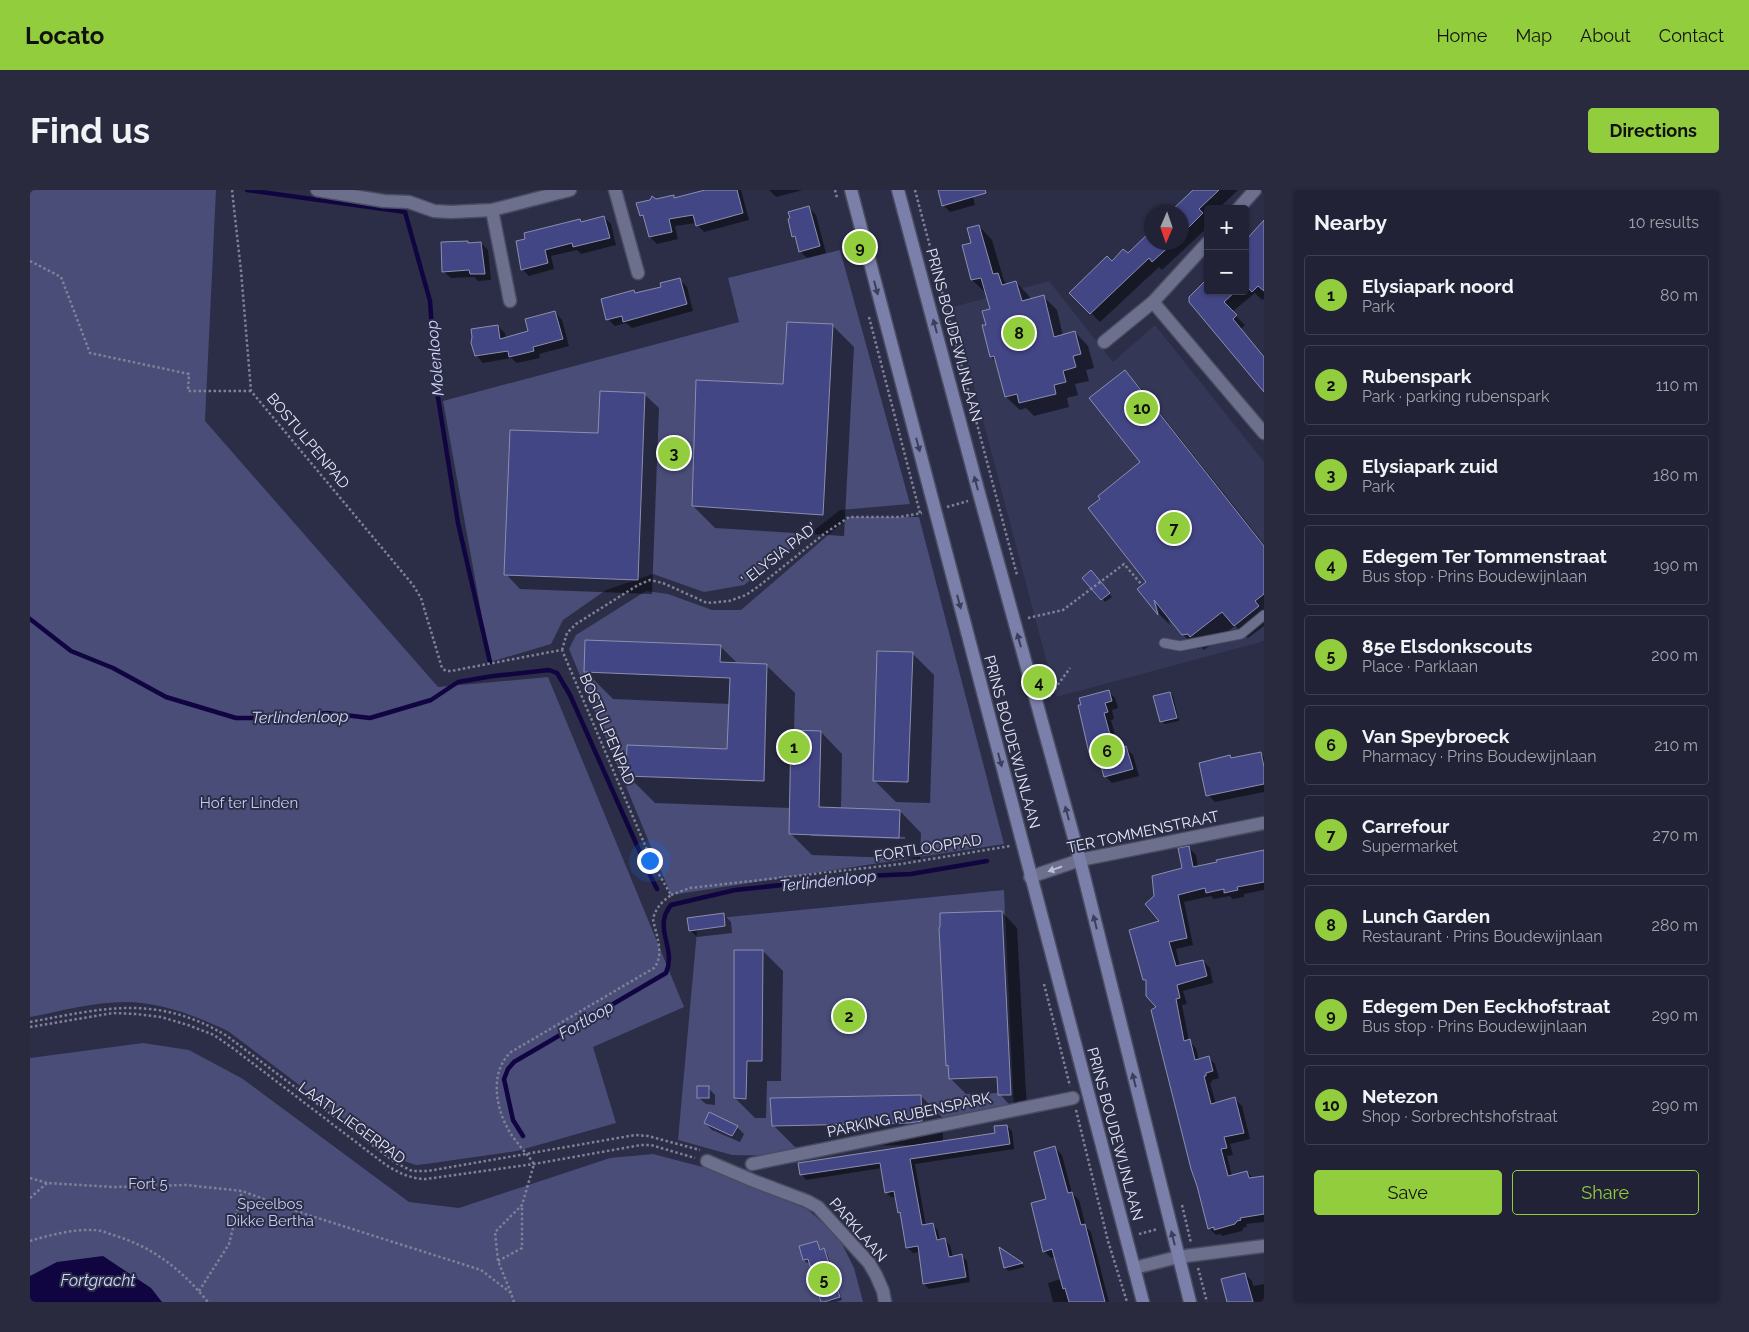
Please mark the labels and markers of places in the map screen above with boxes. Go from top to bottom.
pin: 9 [844,228,876,266]
pin: 8 [1003,314,1035,352]
pin: 10 [1126,389,1158,427]
pin: 3 [658,434,690,472]
pin: 7 [1158,509,1190,547]
pin: 4 [1023,663,1055,701]
pin: 1 [778,728,810,766]
pin: 6 [1091,732,1123,770]
pin: 2 [833,997,865,1035]
pin: 5 [808,1260,840,1298]

